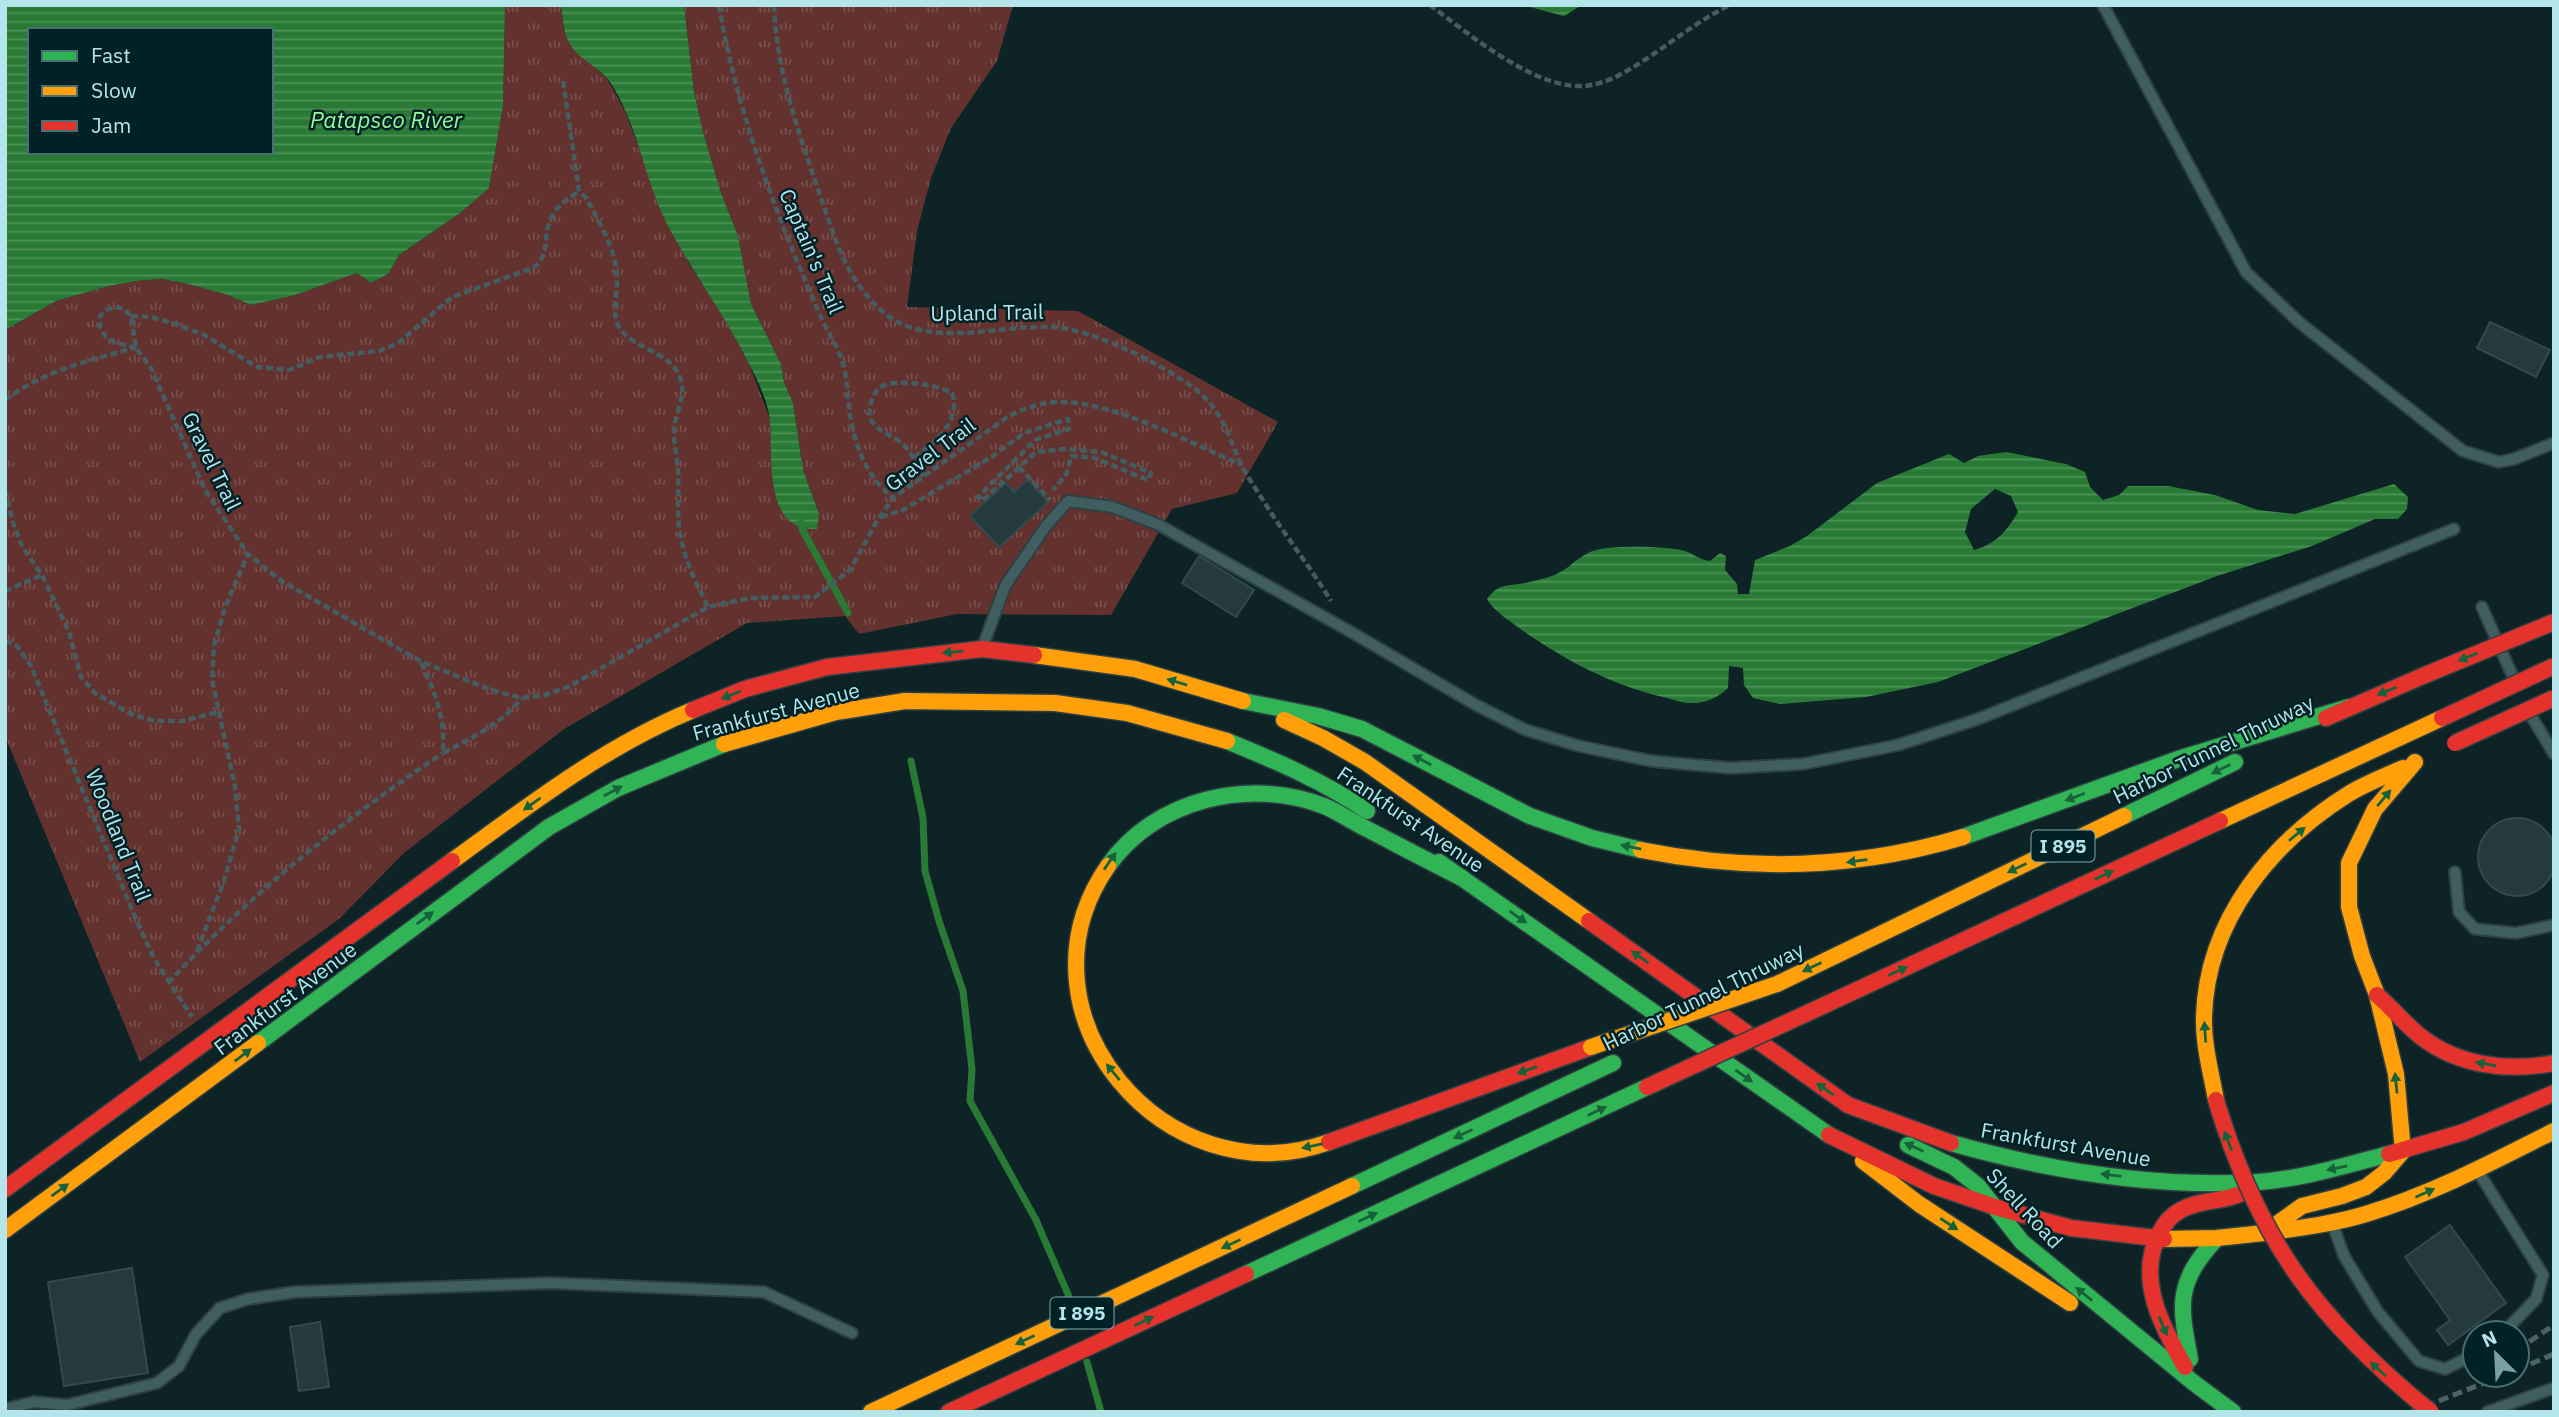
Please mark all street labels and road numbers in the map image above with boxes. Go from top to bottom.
street label: Captain's Trail [773,184,851,318]
street label: Upland Trail [930,297,1044,327]
street label: Gravel Trail [176,407,248,515]
street label: Gravel Trail [879,411,981,497]
street label: Frankfurst Avenue [689,675,863,747]
street label: Harbor Tunnel Thruway [2108,688,2319,810]
street label: Frankfurst Avenue [1332,759,1490,879]
street label: Woodland Trail [80,764,158,906]
road number: I 895 [2032,831,2094,862]
street label: Frankfurst Avenue [208,935,362,1061]
street label: Harbor Tunnel Thruway [1598,935,1809,1057]
street label: Frankfurst Avenue [1979,1115,2153,1173]
street label: Shell Road [1981,1162,2069,1254]
road number: I 895 [1050,1298,1114,1329]

